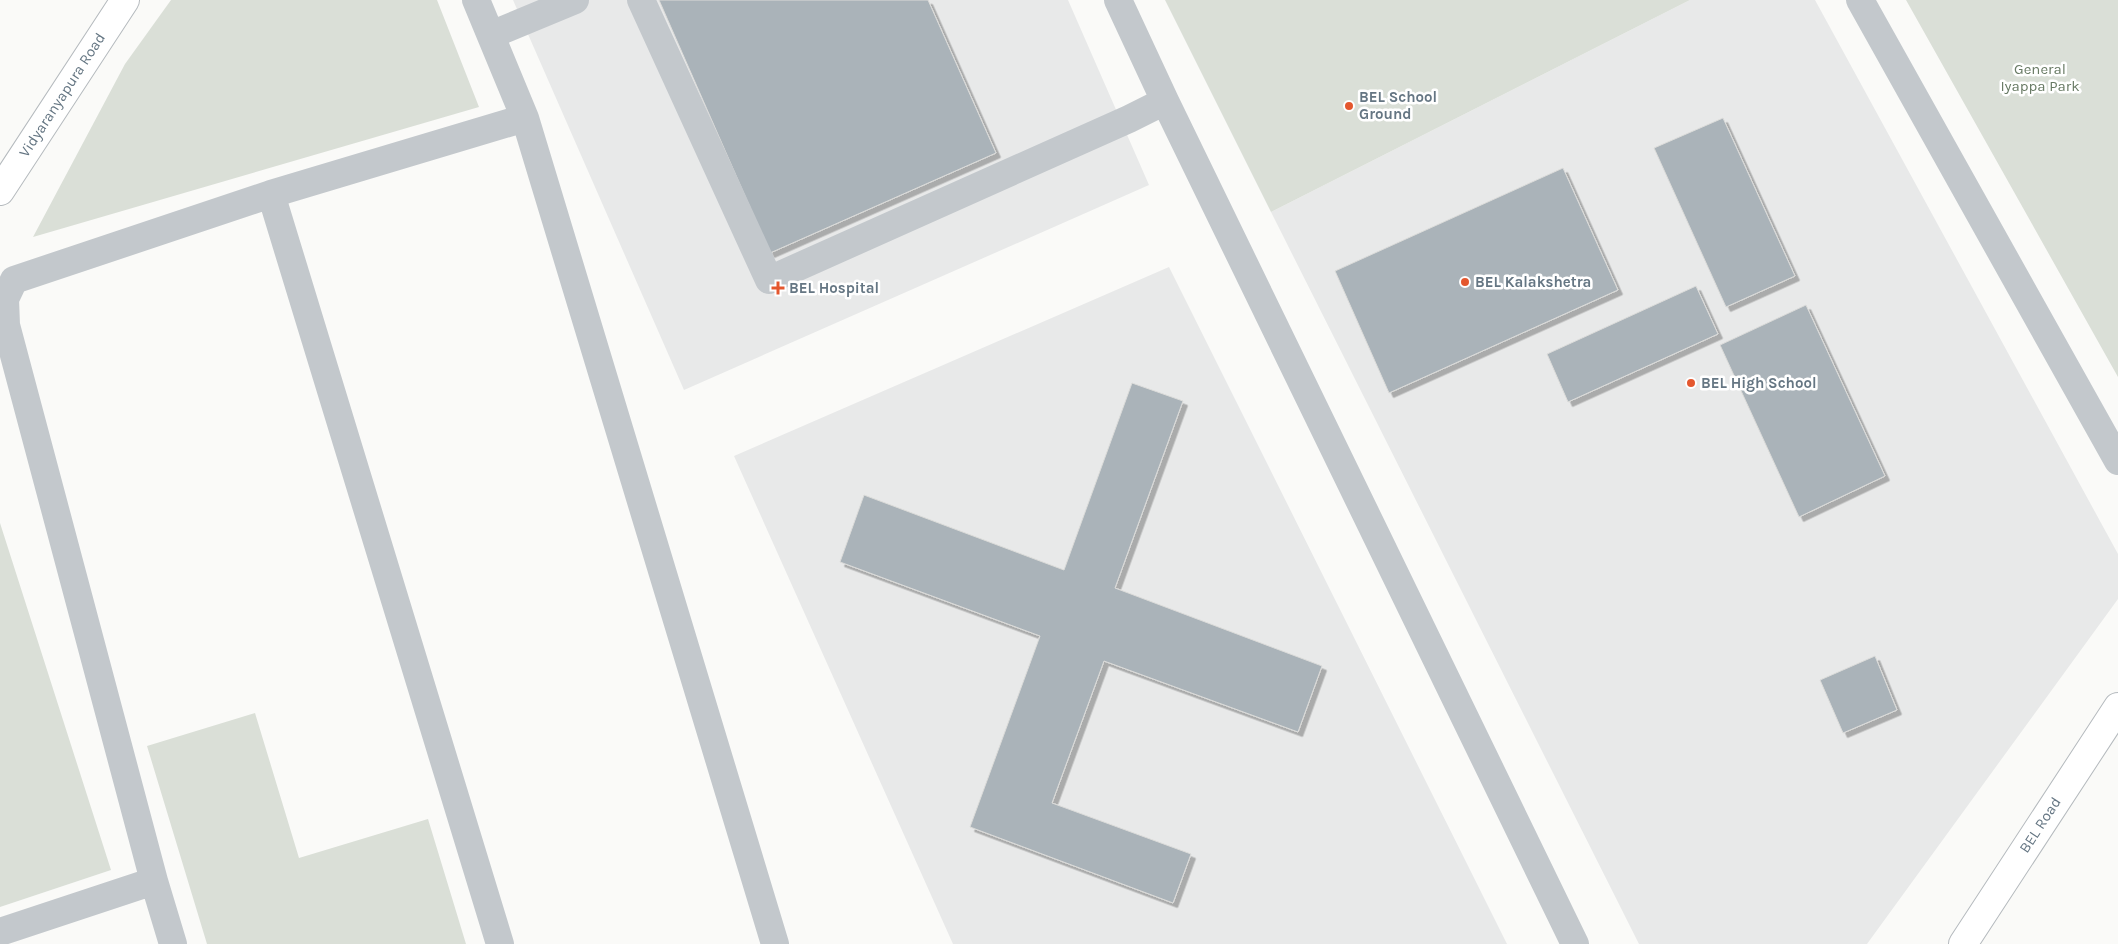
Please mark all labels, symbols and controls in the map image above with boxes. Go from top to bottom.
street label: Vidyaranyapura Road [15,29,109,161]
park label: General Iyappa Park [2000,60,2080,95]
place label: BEL School Ground [1359,88,1437,123]
marker: BEL School Ground [1343,100,1355,112]
place label: BEL Kalakshetra [1475,273,1591,291]
marker: BEL Kalakshetra [1459,276,1471,288]
place label: BEL Hospital [789,279,879,297]
marker: BEL Hospital [771,281,785,295]
place label: BEL High School [1701,374,1817,392]
marker: BEL High School [1685,377,1697,389]
street label: BEL Road [2015,794,2065,856]

